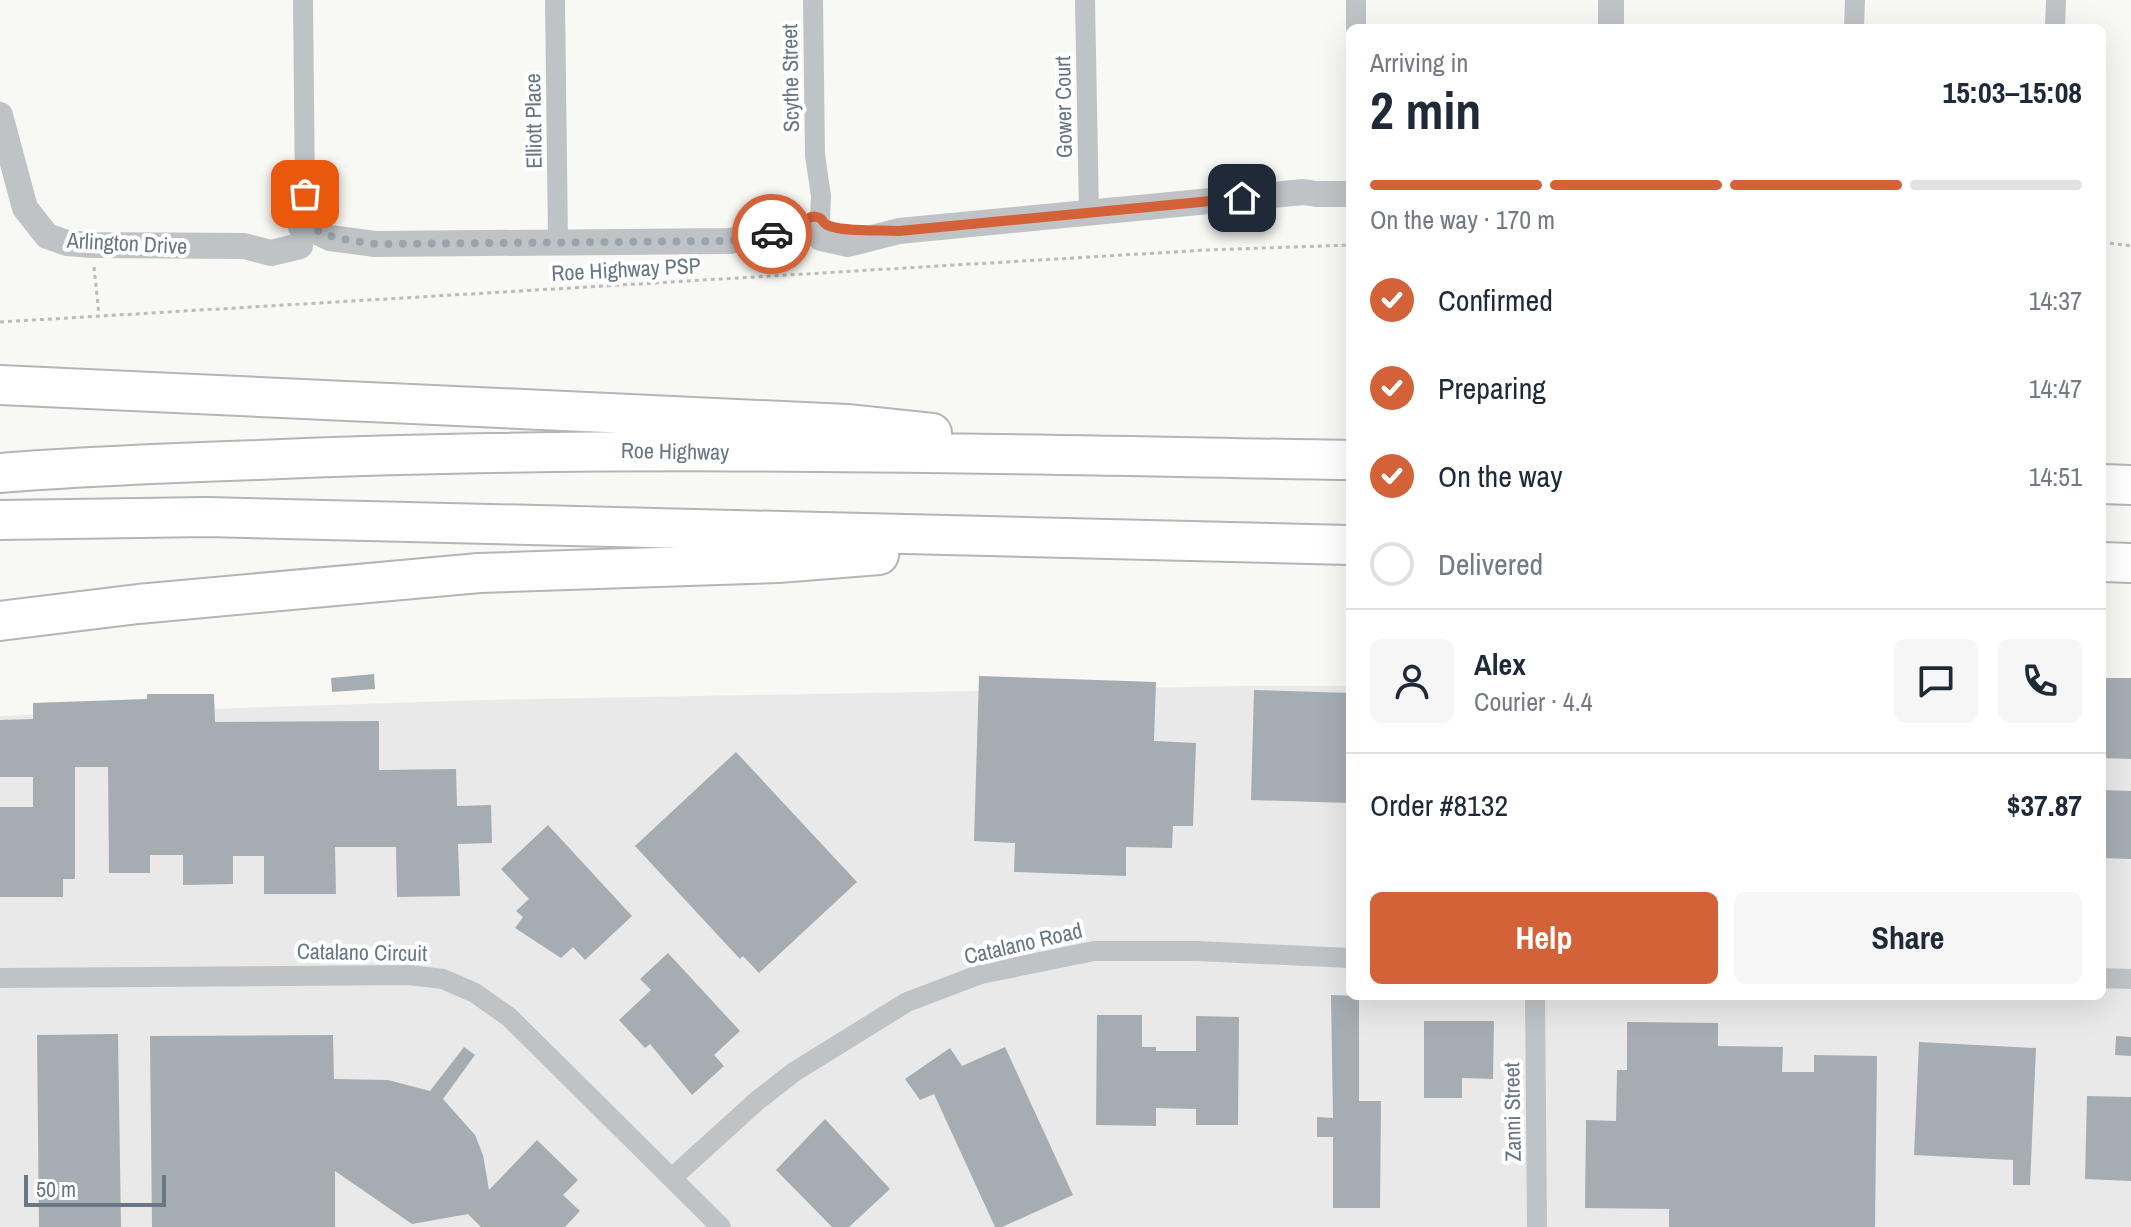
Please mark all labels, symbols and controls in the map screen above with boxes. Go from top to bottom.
street label: Scythe Street [774,24,806,132]
text: Arriving in [1370,45,1468,80]
street label: Gower Court [1047,56,1079,158]
text: 15:03–15:08 [1943,72,2082,112]
street label: Elliott Place [517,73,549,169]
text: 2 min [1370,75,1481,145]
pin [271,160,339,228]
pin [1208,164,1276,232]
icon: bag [283,172,327,216]
icon: home [1220,176,1264,220]
courier [732,194,812,274]
text: On the way · 170 m [1370,202,1555,237]
icon: car [750,212,794,256]
street label: Arlington Drive [65,225,188,261]
street label: Roe Highway PSP [551,250,701,288]
icon: check [1370,278,1414,322]
text: Confirmed [1438,280,1553,320]
text: 14:37 [2029,283,2082,318]
icon: check [1370,366,1414,410]
text: Preparing [1438,368,1546,408]
text: 14:47 [2029,371,2082,406]
street label: Roe Highway [621,435,729,467]
icon: check [1370,454,1414,498]
text: On the way [1438,456,1562,496]
text: 14:51 [2029,459,2082,494]
text: Delivered [1438,544,1543,584]
button: person [1370,639,1454,723]
button: chat [1894,639,1978,723]
button: phone [1998,639,2082,723]
text: Alex [1474,644,1526,684]
text: Courier · 4.4 [1474,684,1593,719]
text: Order #8132 [1370,785,1508,825]
text: $37.87 [2007,785,2082,825]
button: Help [1370,892,1718,984]
button: Share [1734,892,2082,984]
street label: Catalano Road [961,915,1085,971]
street label: Catalano Circuit [297,936,427,968]
street label: Zanni Street [1496,1062,1528,1162]
scale bar [24,1171,166,1207]
text: 50 m [36,1174,76,1204]

